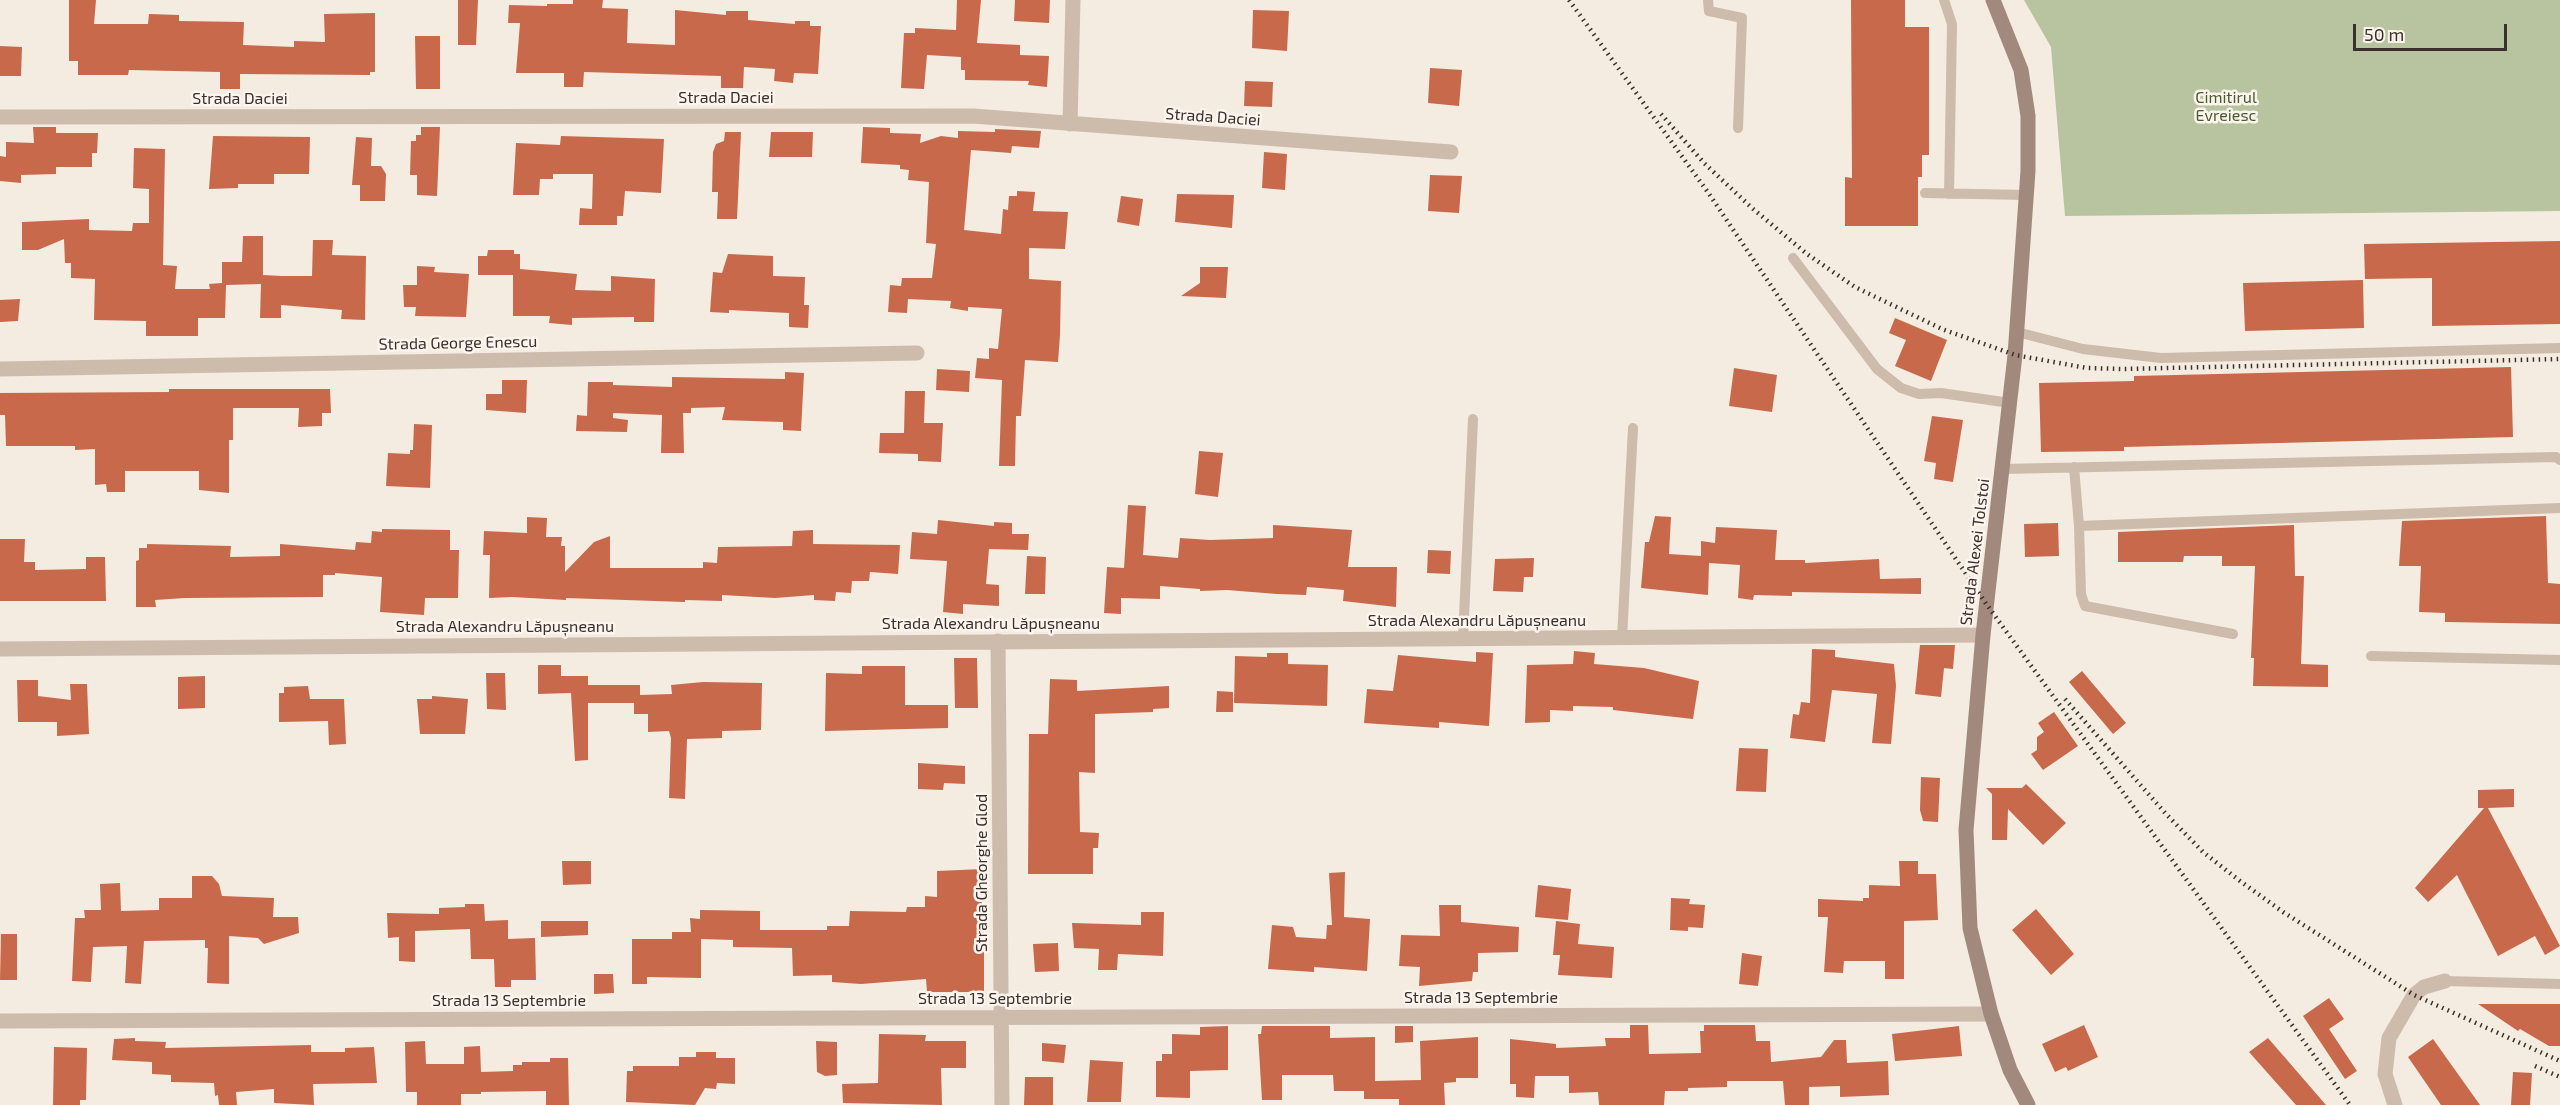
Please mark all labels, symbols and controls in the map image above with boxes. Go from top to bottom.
scale bar [2356,12,2510,50]
text: 50 m [2364,23,2404,45]
street label: Strada Daciei [678,88,774,108]
park label: Cimitirul Evreiesc [2195,88,2257,126]
street label: Strada Daciei [192,89,288,109]
street label: Strada Daciei [1165,104,1261,130]
street label: Strada George Enescu [378,332,538,354]
street label: Strada Alexei Tolstoi [1956,477,1994,627]
street label: Strada Alexandru Lăpușneanu [1368,611,1586,631]
street label: Strada Alexandru Lăpușneanu [882,614,1100,634]
street label: Strada Alexandru Lăpușneanu [396,617,614,637]
street label: Strada Gheorghe Glod [972,794,992,952]
street label: Strada 13 Septembrie [1404,988,1558,1008]
street label: Strada 13 Septembrie [918,989,1072,1009]
street label: Strada 13 Septembrie [432,991,586,1011]

